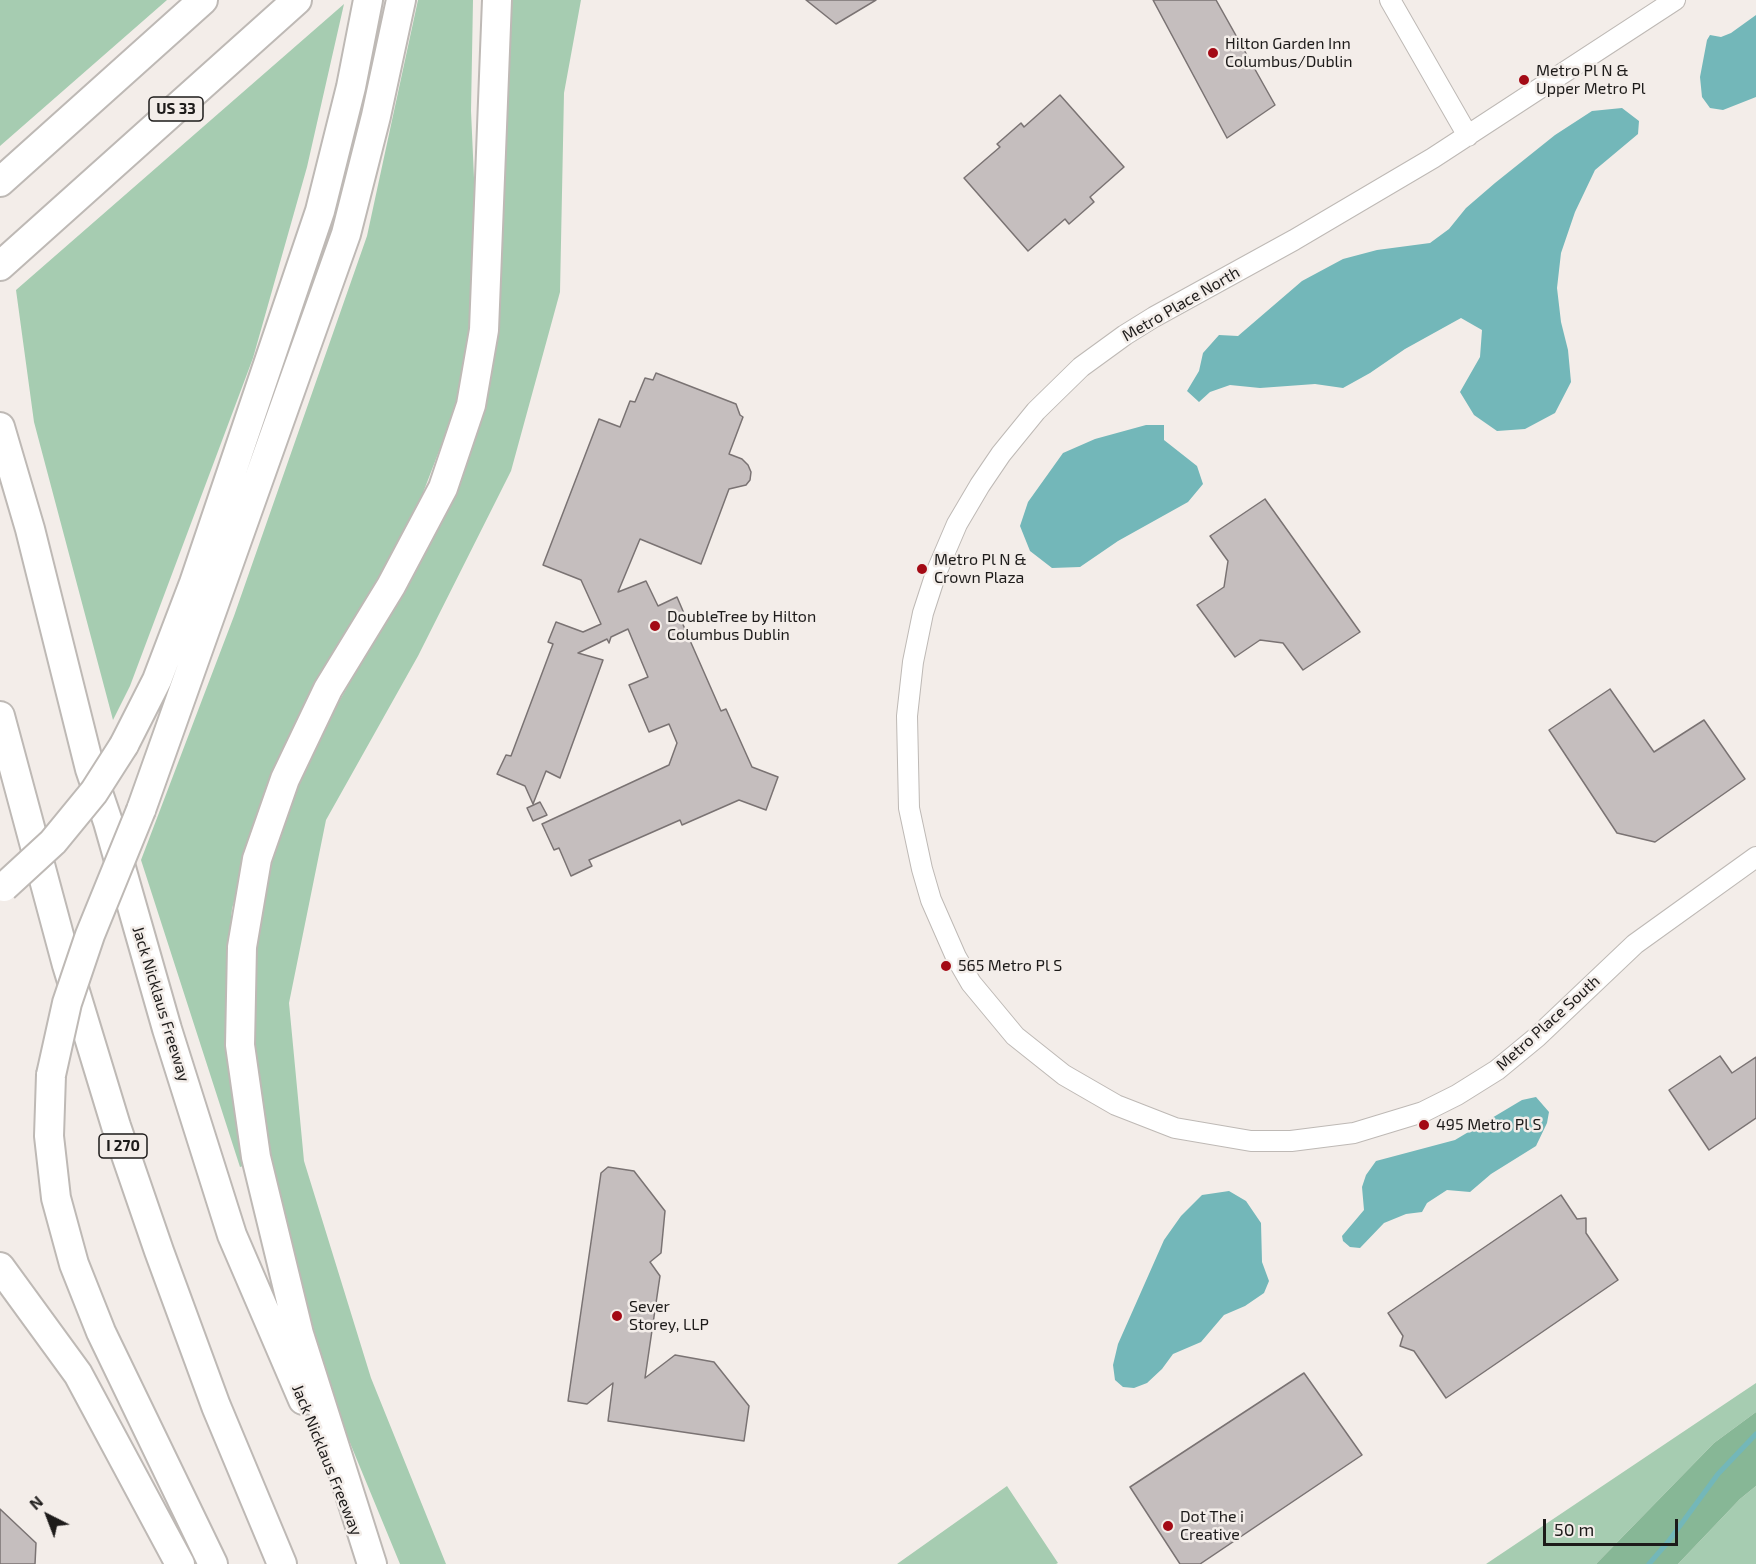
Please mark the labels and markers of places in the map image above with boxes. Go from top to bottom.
place label: Hilton Garden Inn Columbus/Dublin [1225,34,1353,72]
marker: Hilton Garden Inn Columbus/Dublin [1206,46,1220,60]
place label: Metro Pl N & Upper Metro Pl [1536,61,1646,99]
marker: Metro Pl N & Upper Metro Pl [1517,73,1531,87]
place label: Metro Pl N & Crown Plaza [934,550,1027,588]
marker: Metro Pl N & Crown Plaza [915,562,929,576]
place label: DoubleTree by Hilton Columbus Dublin [667,607,816,645]
marker: DoubleTree by Hilton Columbus Dublin [648,619,662,633]
place label: 565 Metro Pl S [958,956,1062,976]
marker: 565 Metro Pl S [939,959,953,973]
place label: 495 Metro Pl S [1436,1115,1541,1135]
marker: 495 Metro Pl S [1417,1118,1431,1132]
place label: Sever Storey, LLP [629,1297,709,1335]
marker: Sever Storey, LLP [610,1309,624,1323]
place label: Dot The i Creative [1180,1507,1244,1545]
marker: Dot The i Creative [1161,1519,1175,1533]

